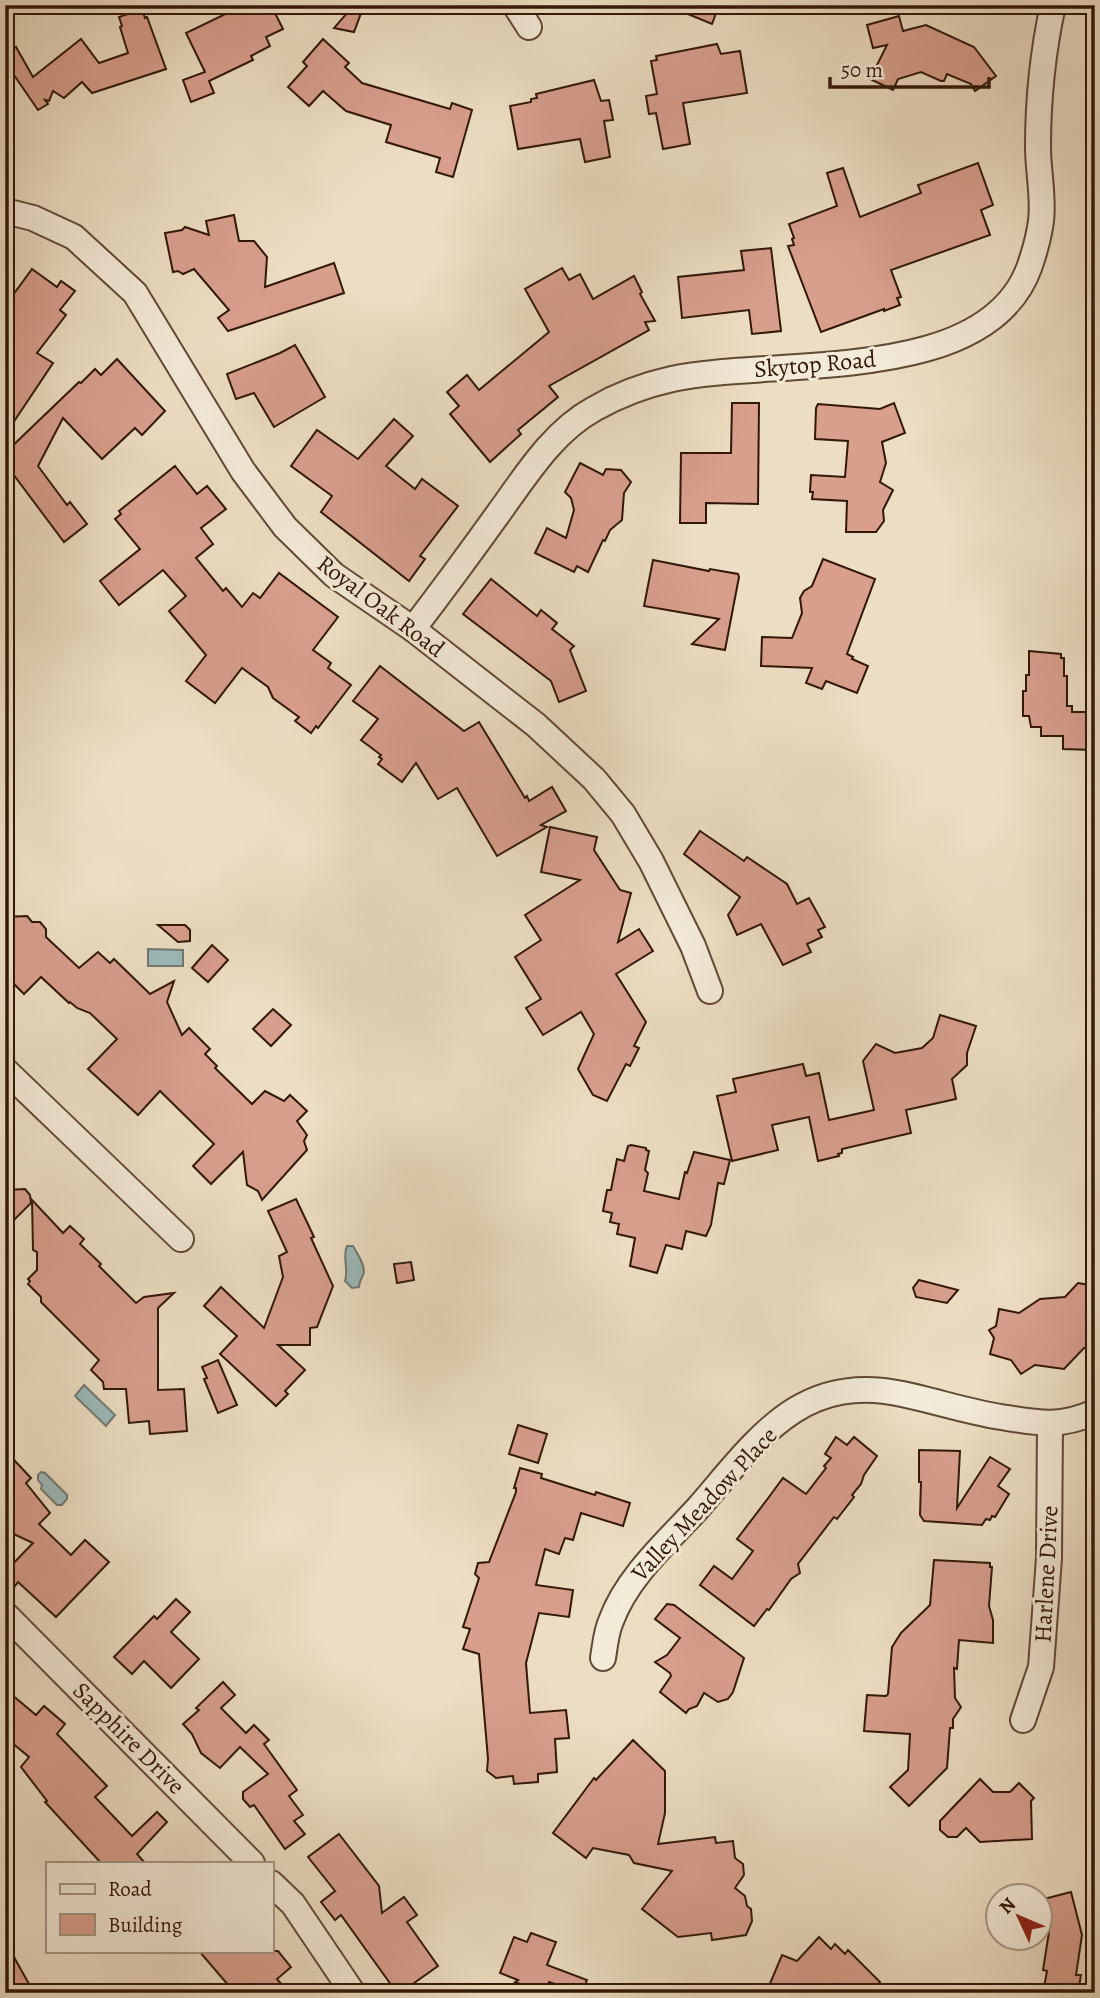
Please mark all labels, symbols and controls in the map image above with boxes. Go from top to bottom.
scale bar [830,46,990,90]
text: 50 m [841,56,883,84]
street label: Skytop Road [753,343,877,385]
street label: Royal Oak Road [311,547,451,665]
street label: Valley Meadow Place [623,1420,784,1589]
street label: Harlene Drive [1026,1505,1066,1643]
street label: Sapphire Drive [66,1675,192,1801]
legend [46,1862,273,1952]
text: Road [108,1875,152,1903]
north arrow [984,1882,1054,1952]
text: N [993,1892,1022,1920]
text: Building [108,1911,183,1939]

